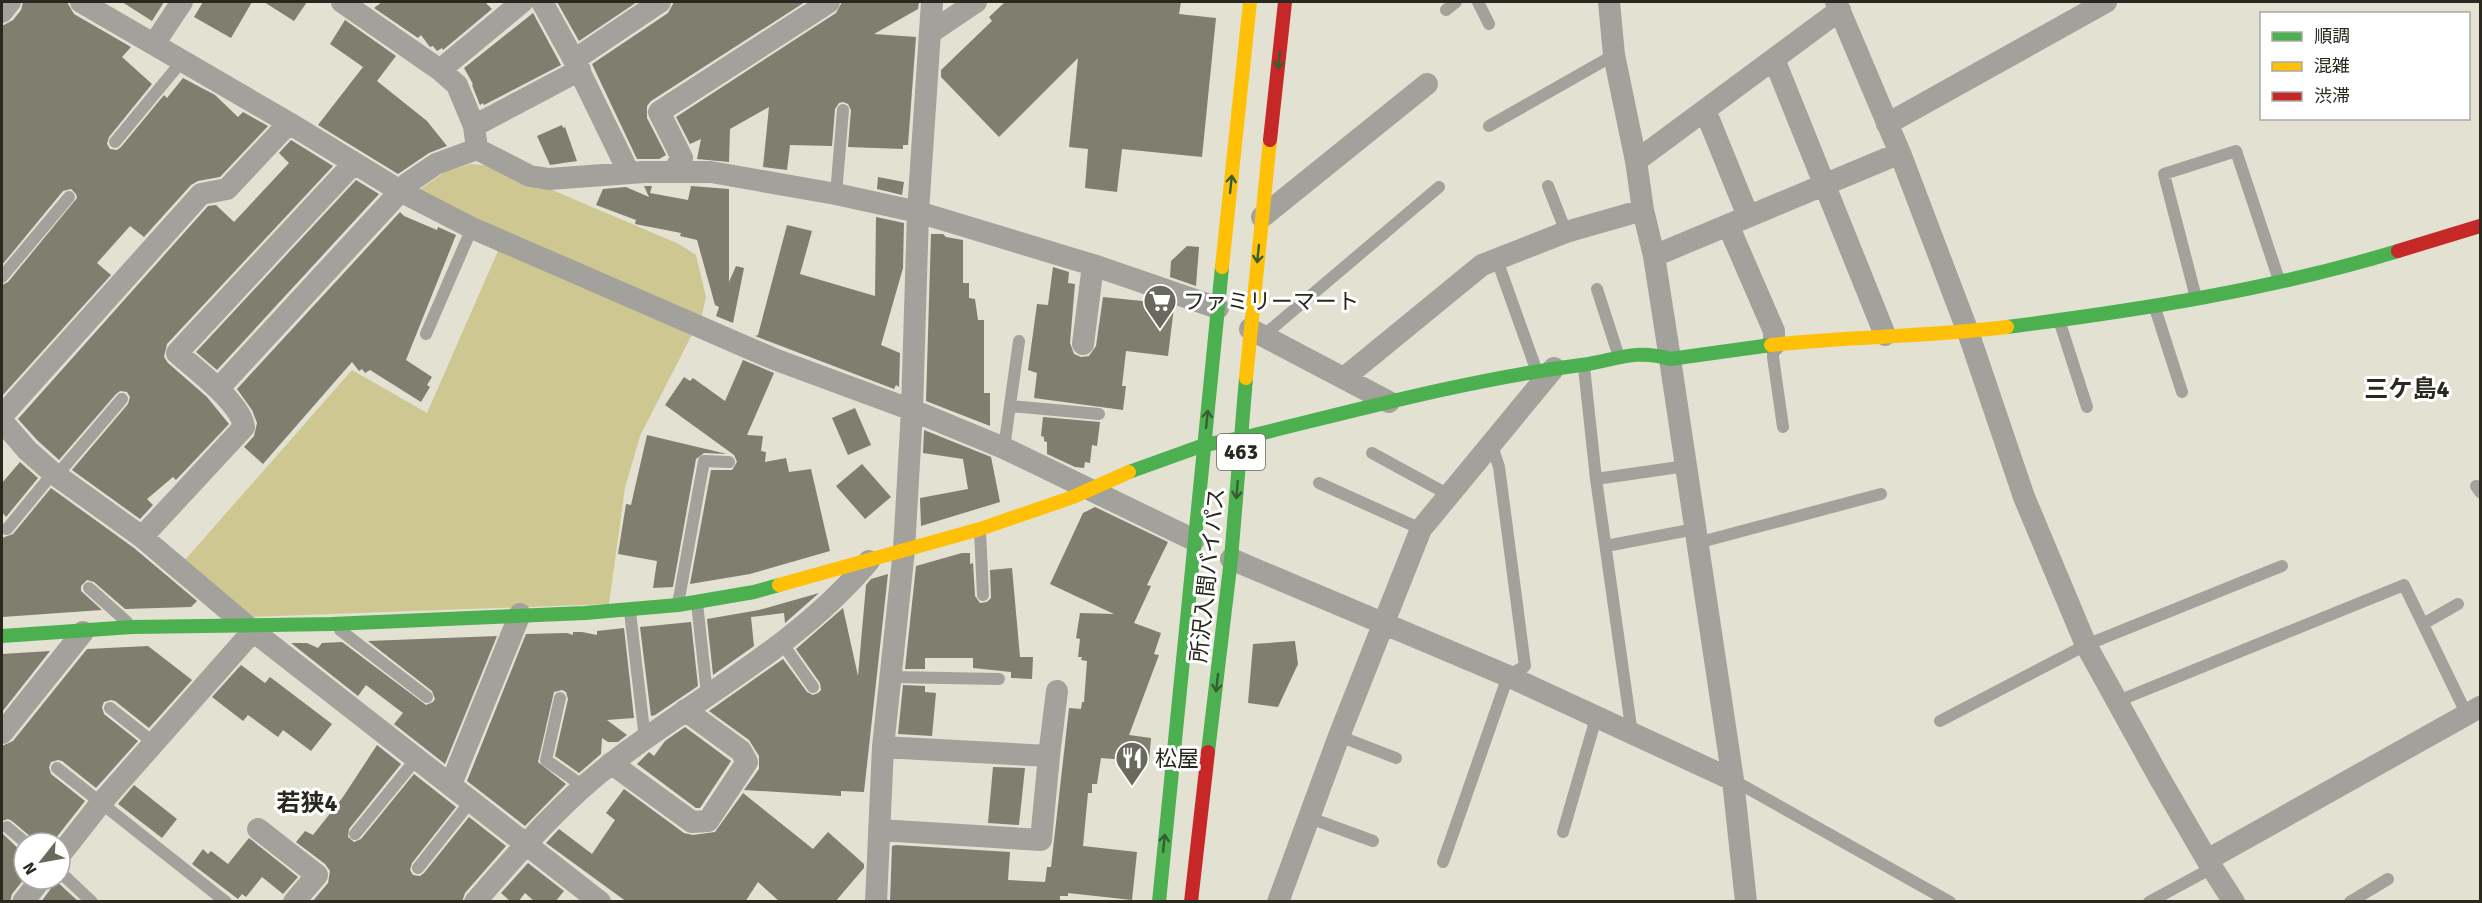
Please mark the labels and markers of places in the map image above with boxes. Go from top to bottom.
supermarket icon: ファミリーマート [1142,283,1178,330]
place label: ファミリーマート [1183,288,1359,315]
restaurant icon: 松屋 [1114,740,1150,787]
place label: 松屋 [1155,745,1199,772]

